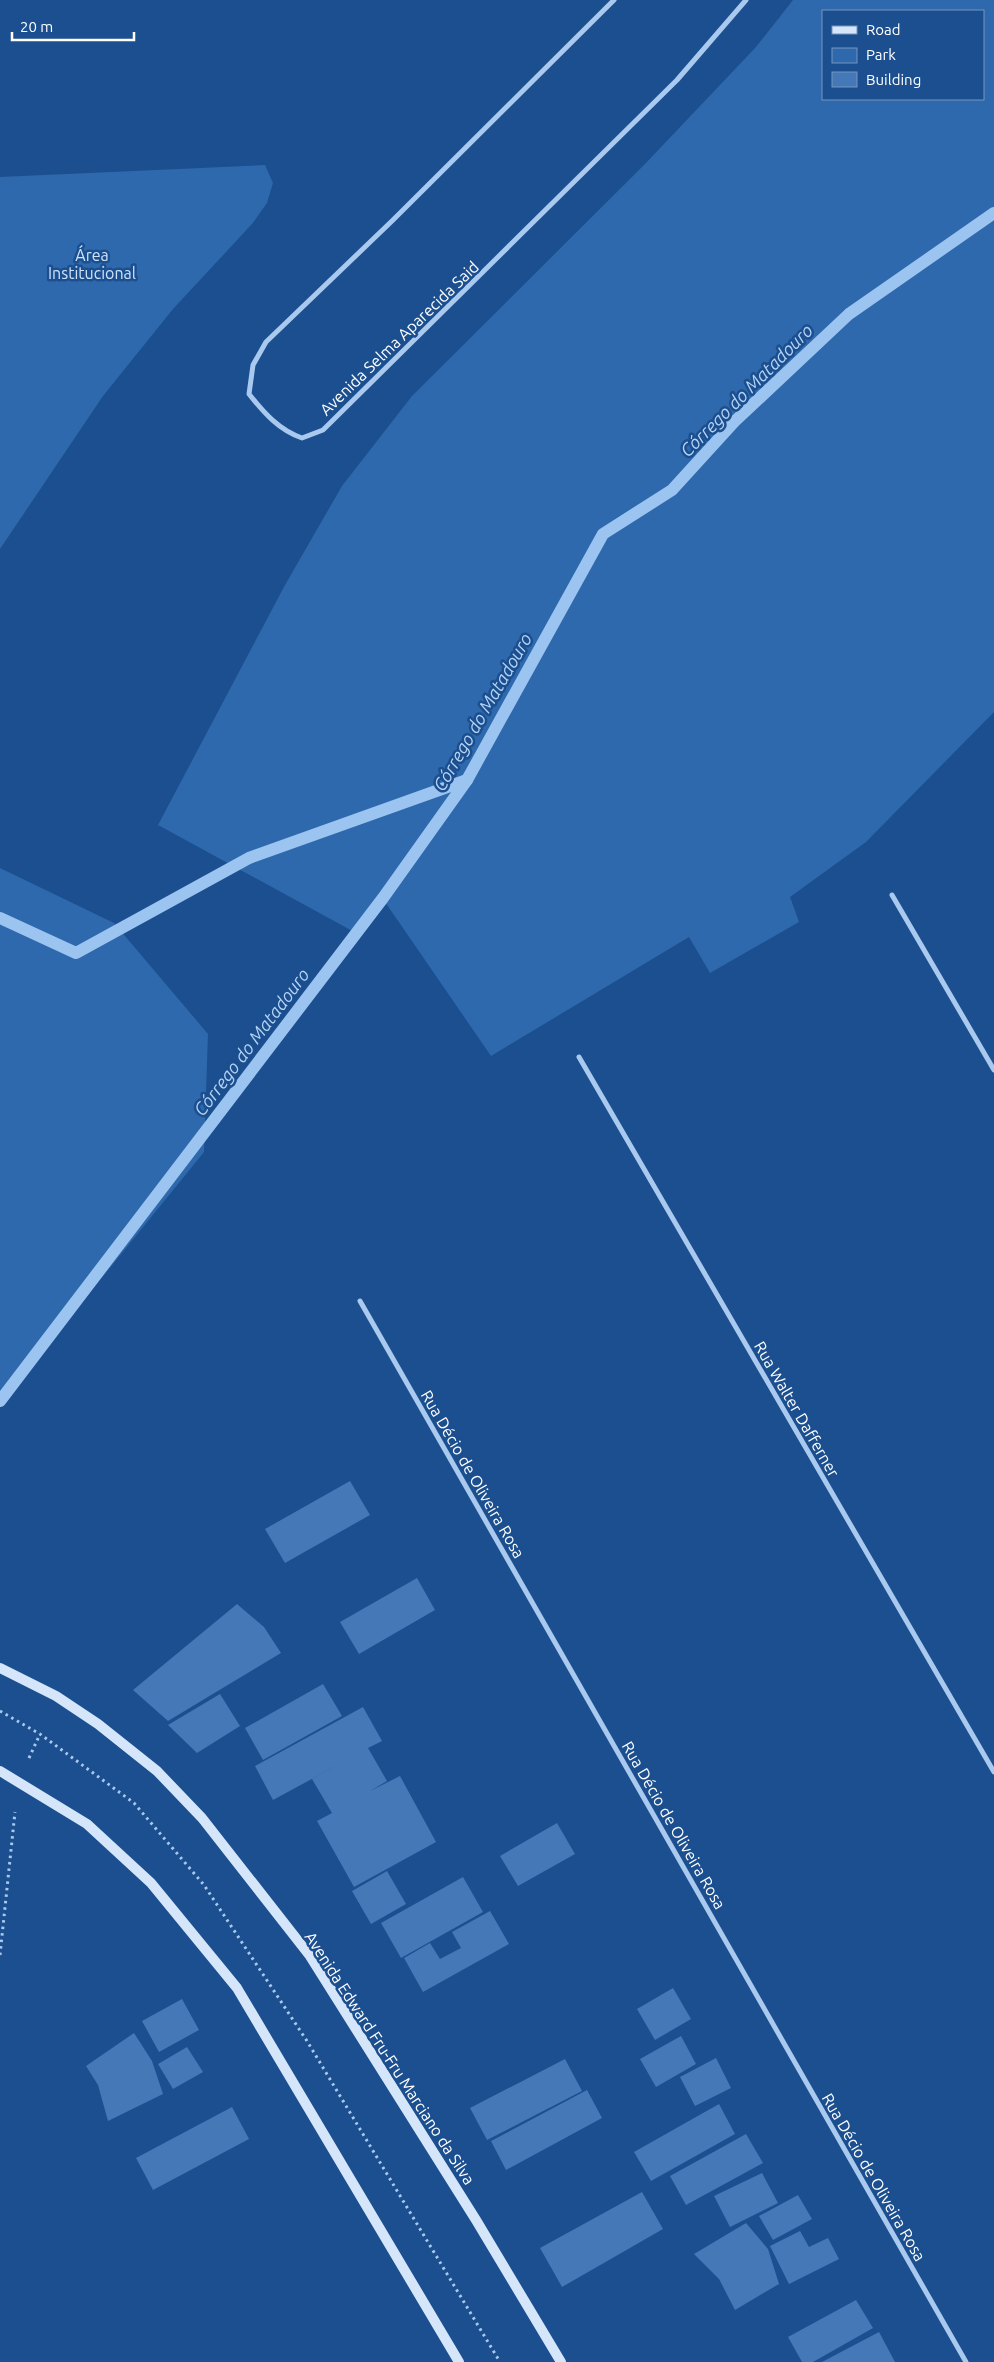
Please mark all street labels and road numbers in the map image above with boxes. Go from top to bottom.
street label: Avenida Selma Aparecida Said [316,257,482,419]
street label: Rua Walter Dafferner [751,1338,843,1480]
street label: Rua Décio de Oliveira Rosa [418,1387,528,1561]
street label: Rua Décio de Oliveira Rosa [619,1738,729,1912]
street label: Avenida Edward Fru-Fru Marciano da Silva [301,1928,479,2188]
street label: Rua Décio de Oliveira Rosa [819,2090,929,2264]

